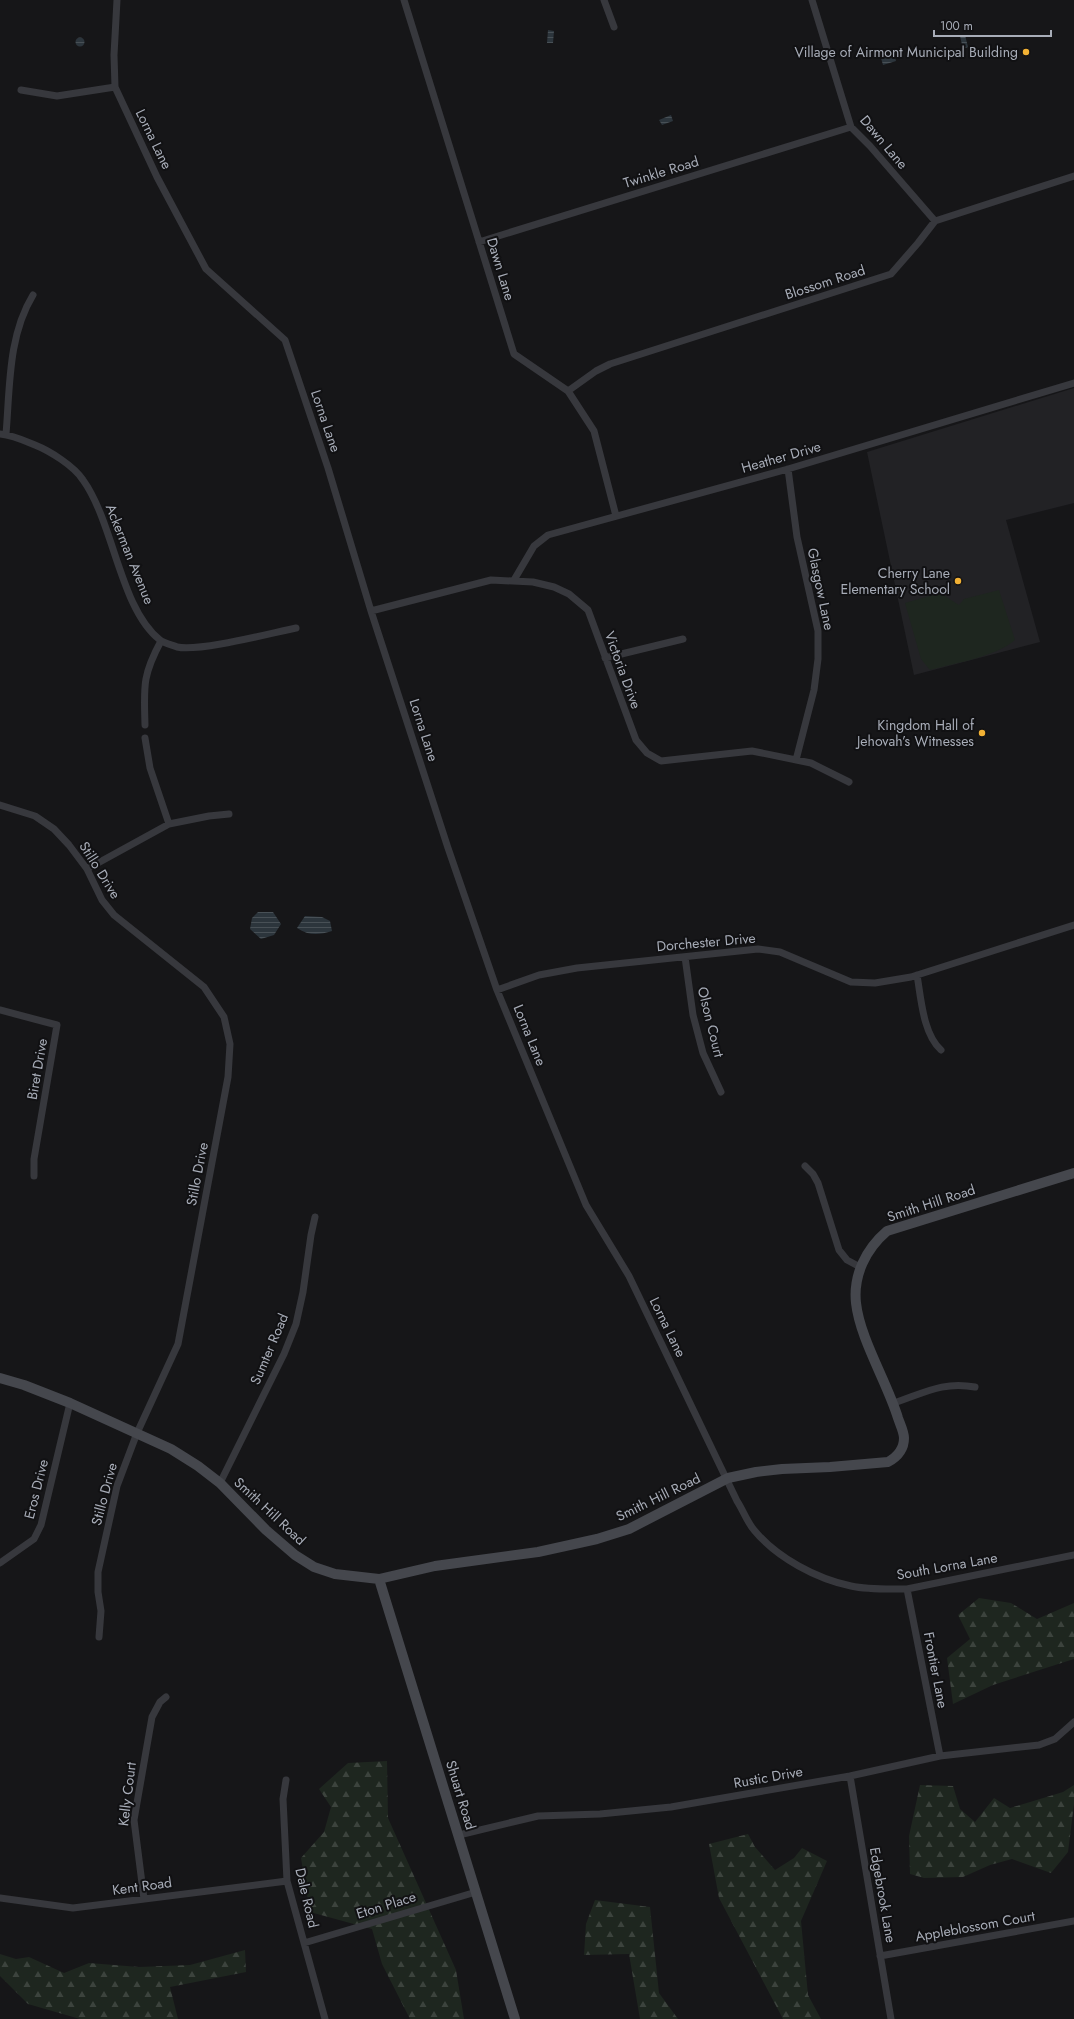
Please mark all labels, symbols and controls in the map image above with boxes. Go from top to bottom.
scale bar [934,12,1051,38]
text: 100 m [940,17,973,35]
place label: Village of Airmont Municipal Building [794,42,1018,62]
marker: Village of Airmont Municipal Building [1021,47,1031,57]
street label: Lorna Lane [131,106,177,172]
street label: Dawn Lane [855,111,913,173]
street label: Twinkle Road [621,151,701,193]
street label: Dawn Lane [482,235,520,303]
street label: Blossom Road [782,260,868,304]
street label: Lorna Lane [306,387,346,455]
street label: Heather Drive [739,436,823,478]
street label: Ackerman Avenue [101,501,159,607]
street label: Glasgow Lane [803,546,839,632]
place label: Cherry Lane Elementary School [840,563,950,599]
marker: Cherry Lane Elementary School [953,576,963,586]
street label: Victoria Drive [600,628,646,712]
street label: Lorna Lane [405,696,443,764]
place label: Kingdom Hall of Jehovah’s Witnesses [855,715,975,751]
marker: Kingdom Hall of Jehovah’s Witnesses [977,728,987,738]
street label: Stillo Drive [75,838,125,902]
street label: Dorchester Drive [656,928,756,956]
street label: Olson Court [693,985,730,1060]
street label: Lorna Lane [509,1001,551,1069]
street label: Biret Drive [22,1037,52,1101]
street label: Stillo Drive [181,1141,213,1207]
street label: Smith Hill Road [884,1179,978,1227]
street label: Lorna Lane [645,1294,691,1360]
street label: Sumter Road [245,1310,293,1388]
street label: Eros Drive [19,1457,53,1521]
street label: Stillo Drive [86,1460,122,1528]
street label: Smith Hill Road [612,1468,704,1526]
street label: Smith Hill Road [230,1472,310,1550]
street label: South Lorna Lane [895,1547,999,1585]
street label: Frontier Lane [919,1630,953,1710]
street label: Shuart Road [441,1758,481,1832]
street label: Kelly Court [113,1760,141,1827]
street label: Rustic Drive [732,1761,804,1793]
street label: Edgebrook Lane [865,1846,901,1944]
street label: Dale Road [290,1866,324,1930]
street label: Kent Road [111,1872,173,1900]
street label: Eton Place [354,1886,418,1924]
street label: Appleblossom Court [914,1906,1037,1946]

